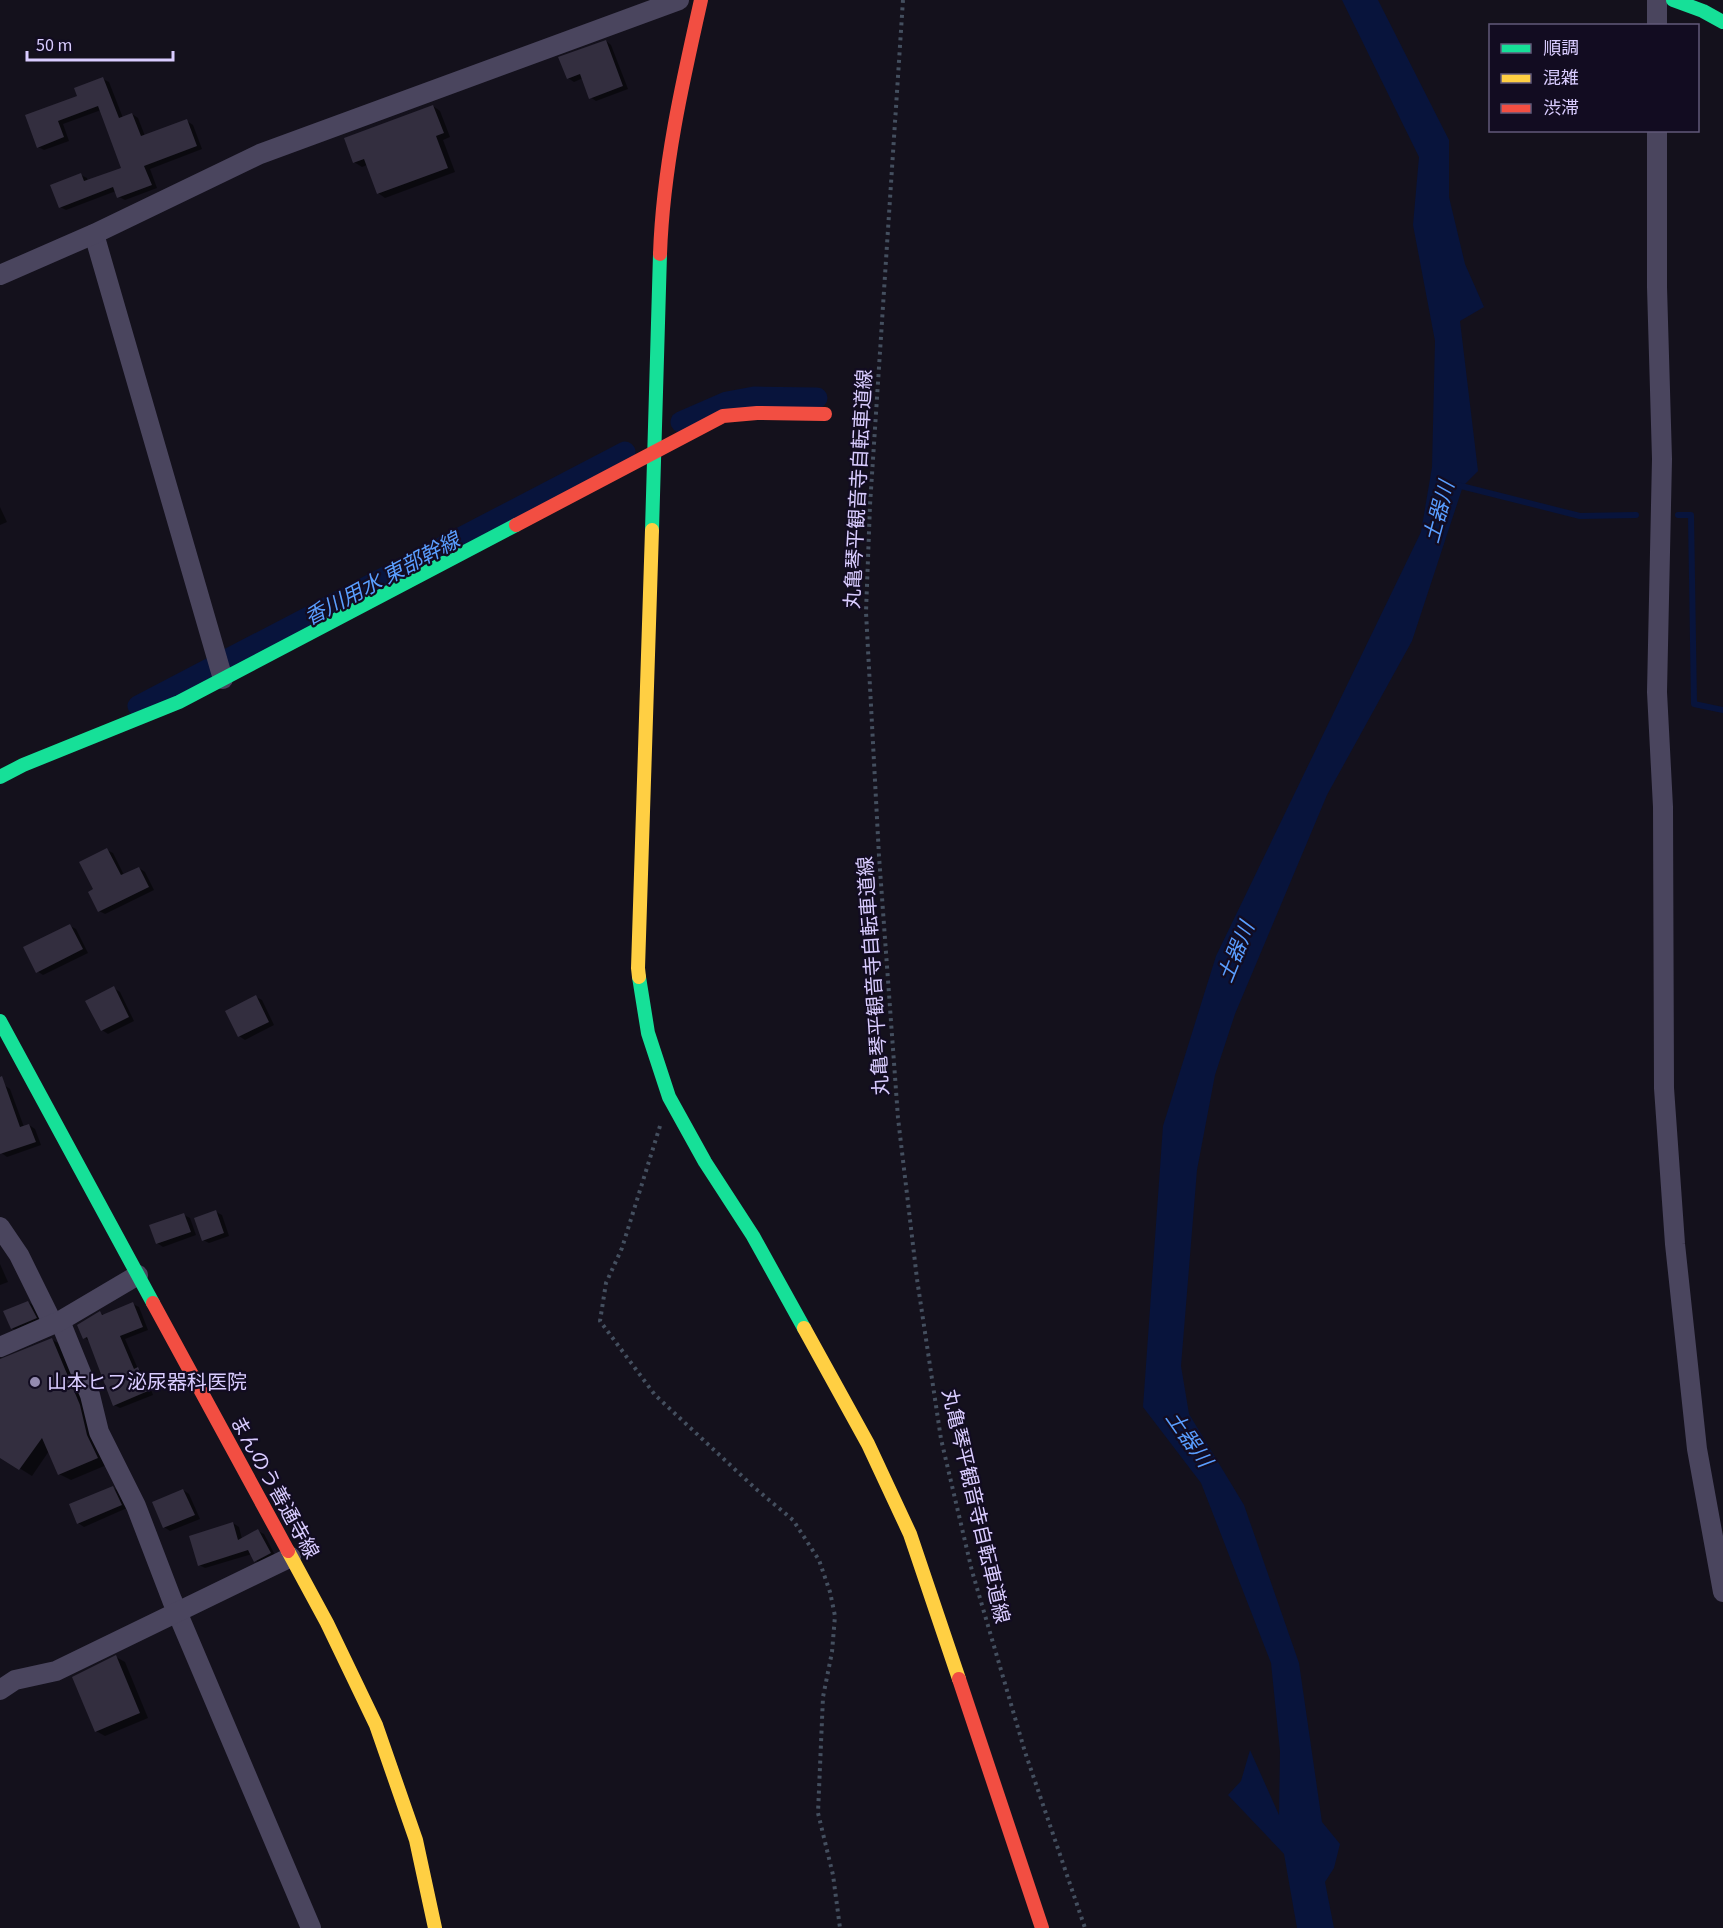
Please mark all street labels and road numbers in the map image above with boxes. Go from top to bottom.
street label: 丸亀琴平観音寺自転車道線 [839,368,879,610]
street label: 丸亀琴平観音寺自転車道線 [852,855,896,1097]
street label: 丸亀琴平観音寺自転車道線 [934,1386,1016,1626]
street label: まんのう善通寺線 [223,1411,325,1564]

